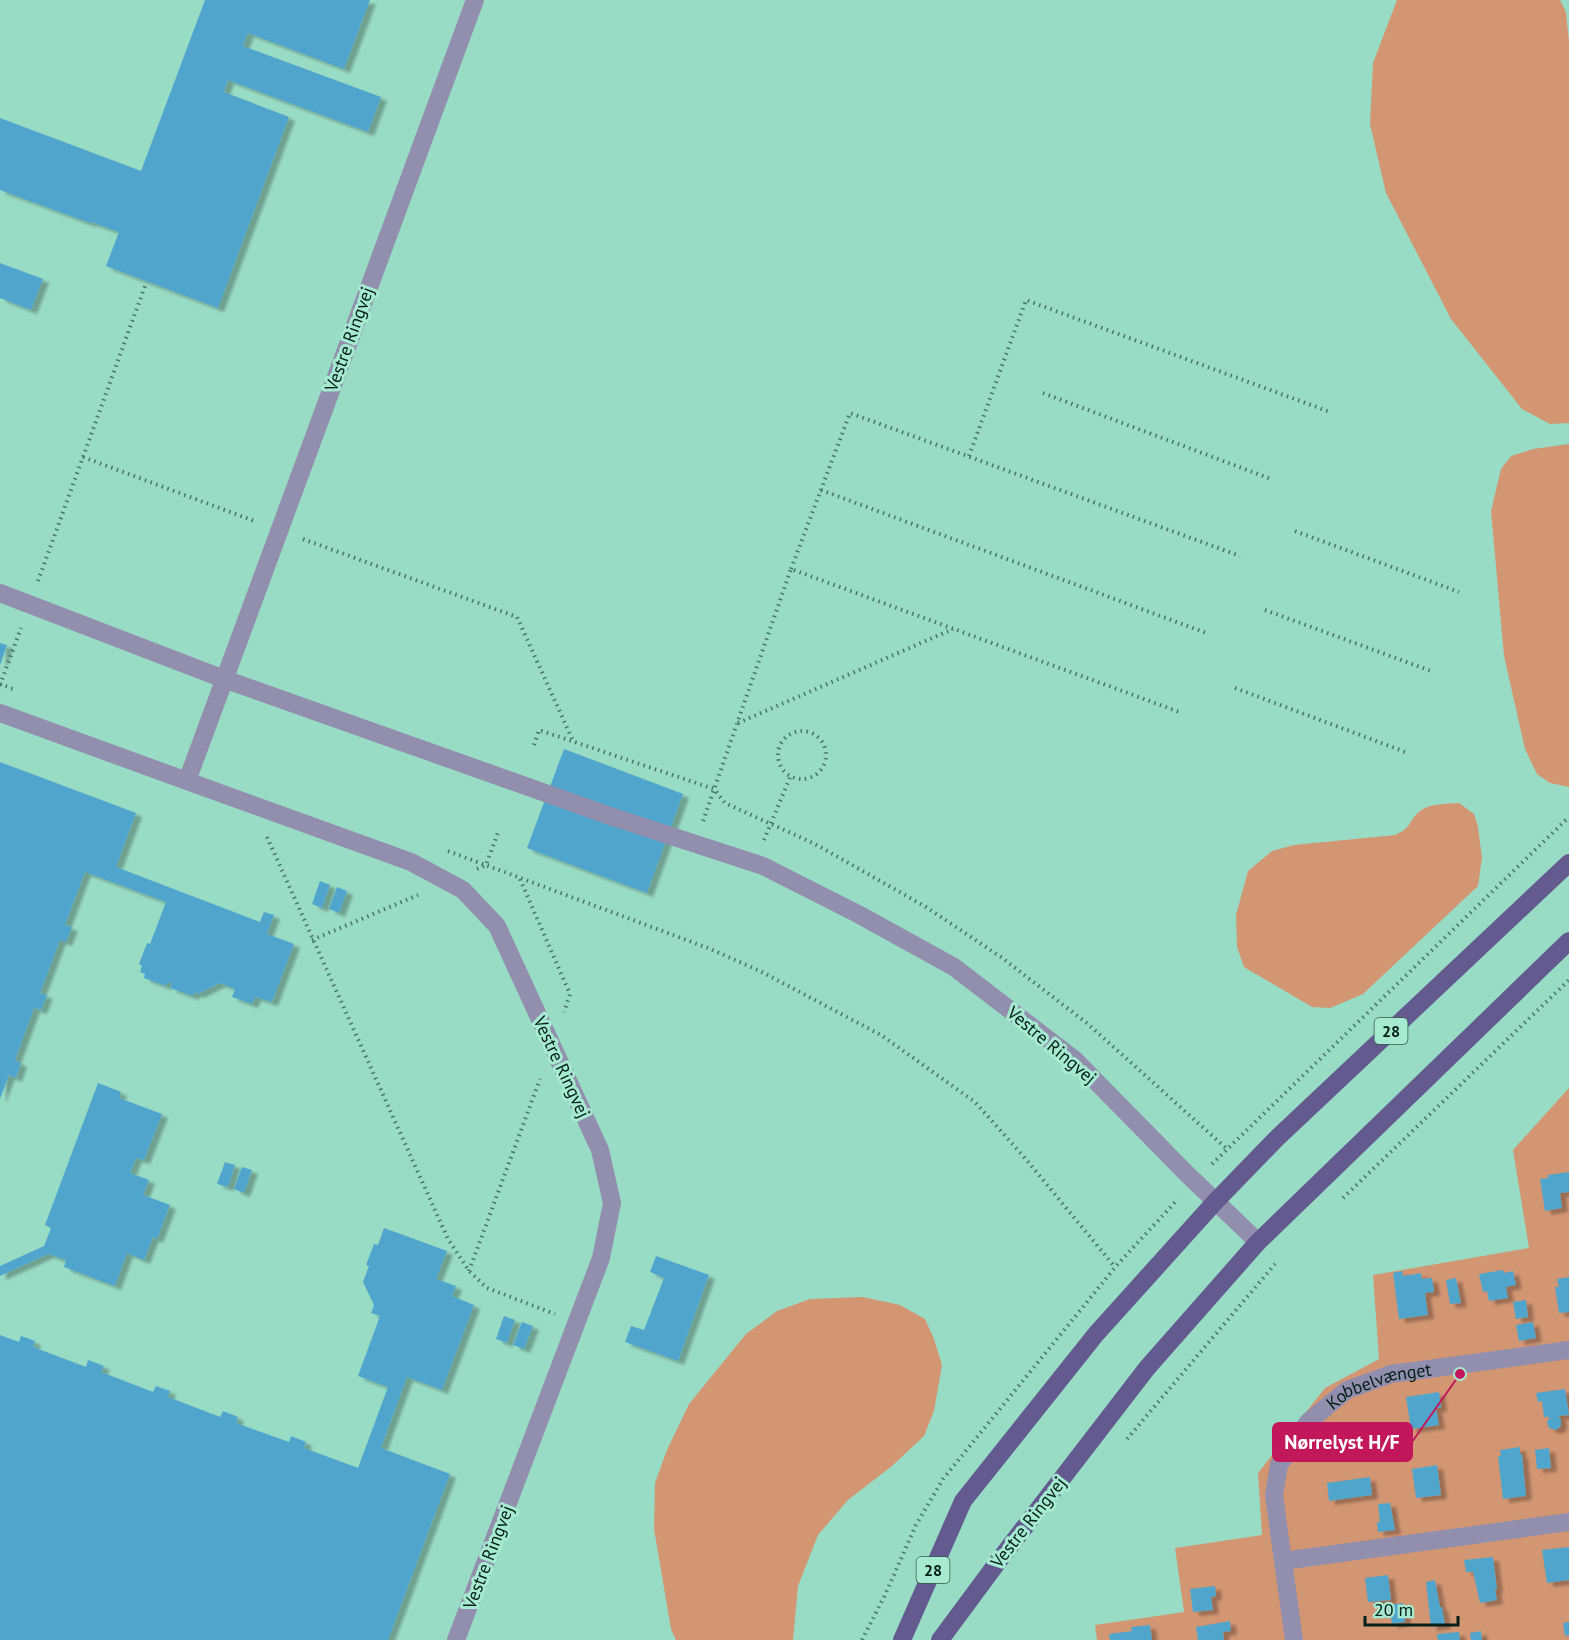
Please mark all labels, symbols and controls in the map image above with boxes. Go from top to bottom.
street label: Vestre Ringvej [319,284,379,395]
street label: Vestre Ringvej [1002,1000,1101,1089]
street label: Vestre Ringvej [528,1012,596,1122]
road number: 28 [1374,1018,1408,1044]
street label: Kobbelvænget [1321,1357,1433,1414]
callout: Nørrelyst H/F [1273,1423,1412,1461]
text: Nørrelyst H/F [1284,1429,1400,1455]
street label: Vestre Ringvej [985,1472,1071,1573]
street label: Vestre Ringvej [457,1502,518,1613]
road number: 28 [916,1557,950,1583]
scale bar [1365,1589,1458,1627]
text: 20 m [1374,1598,1413,1621]

